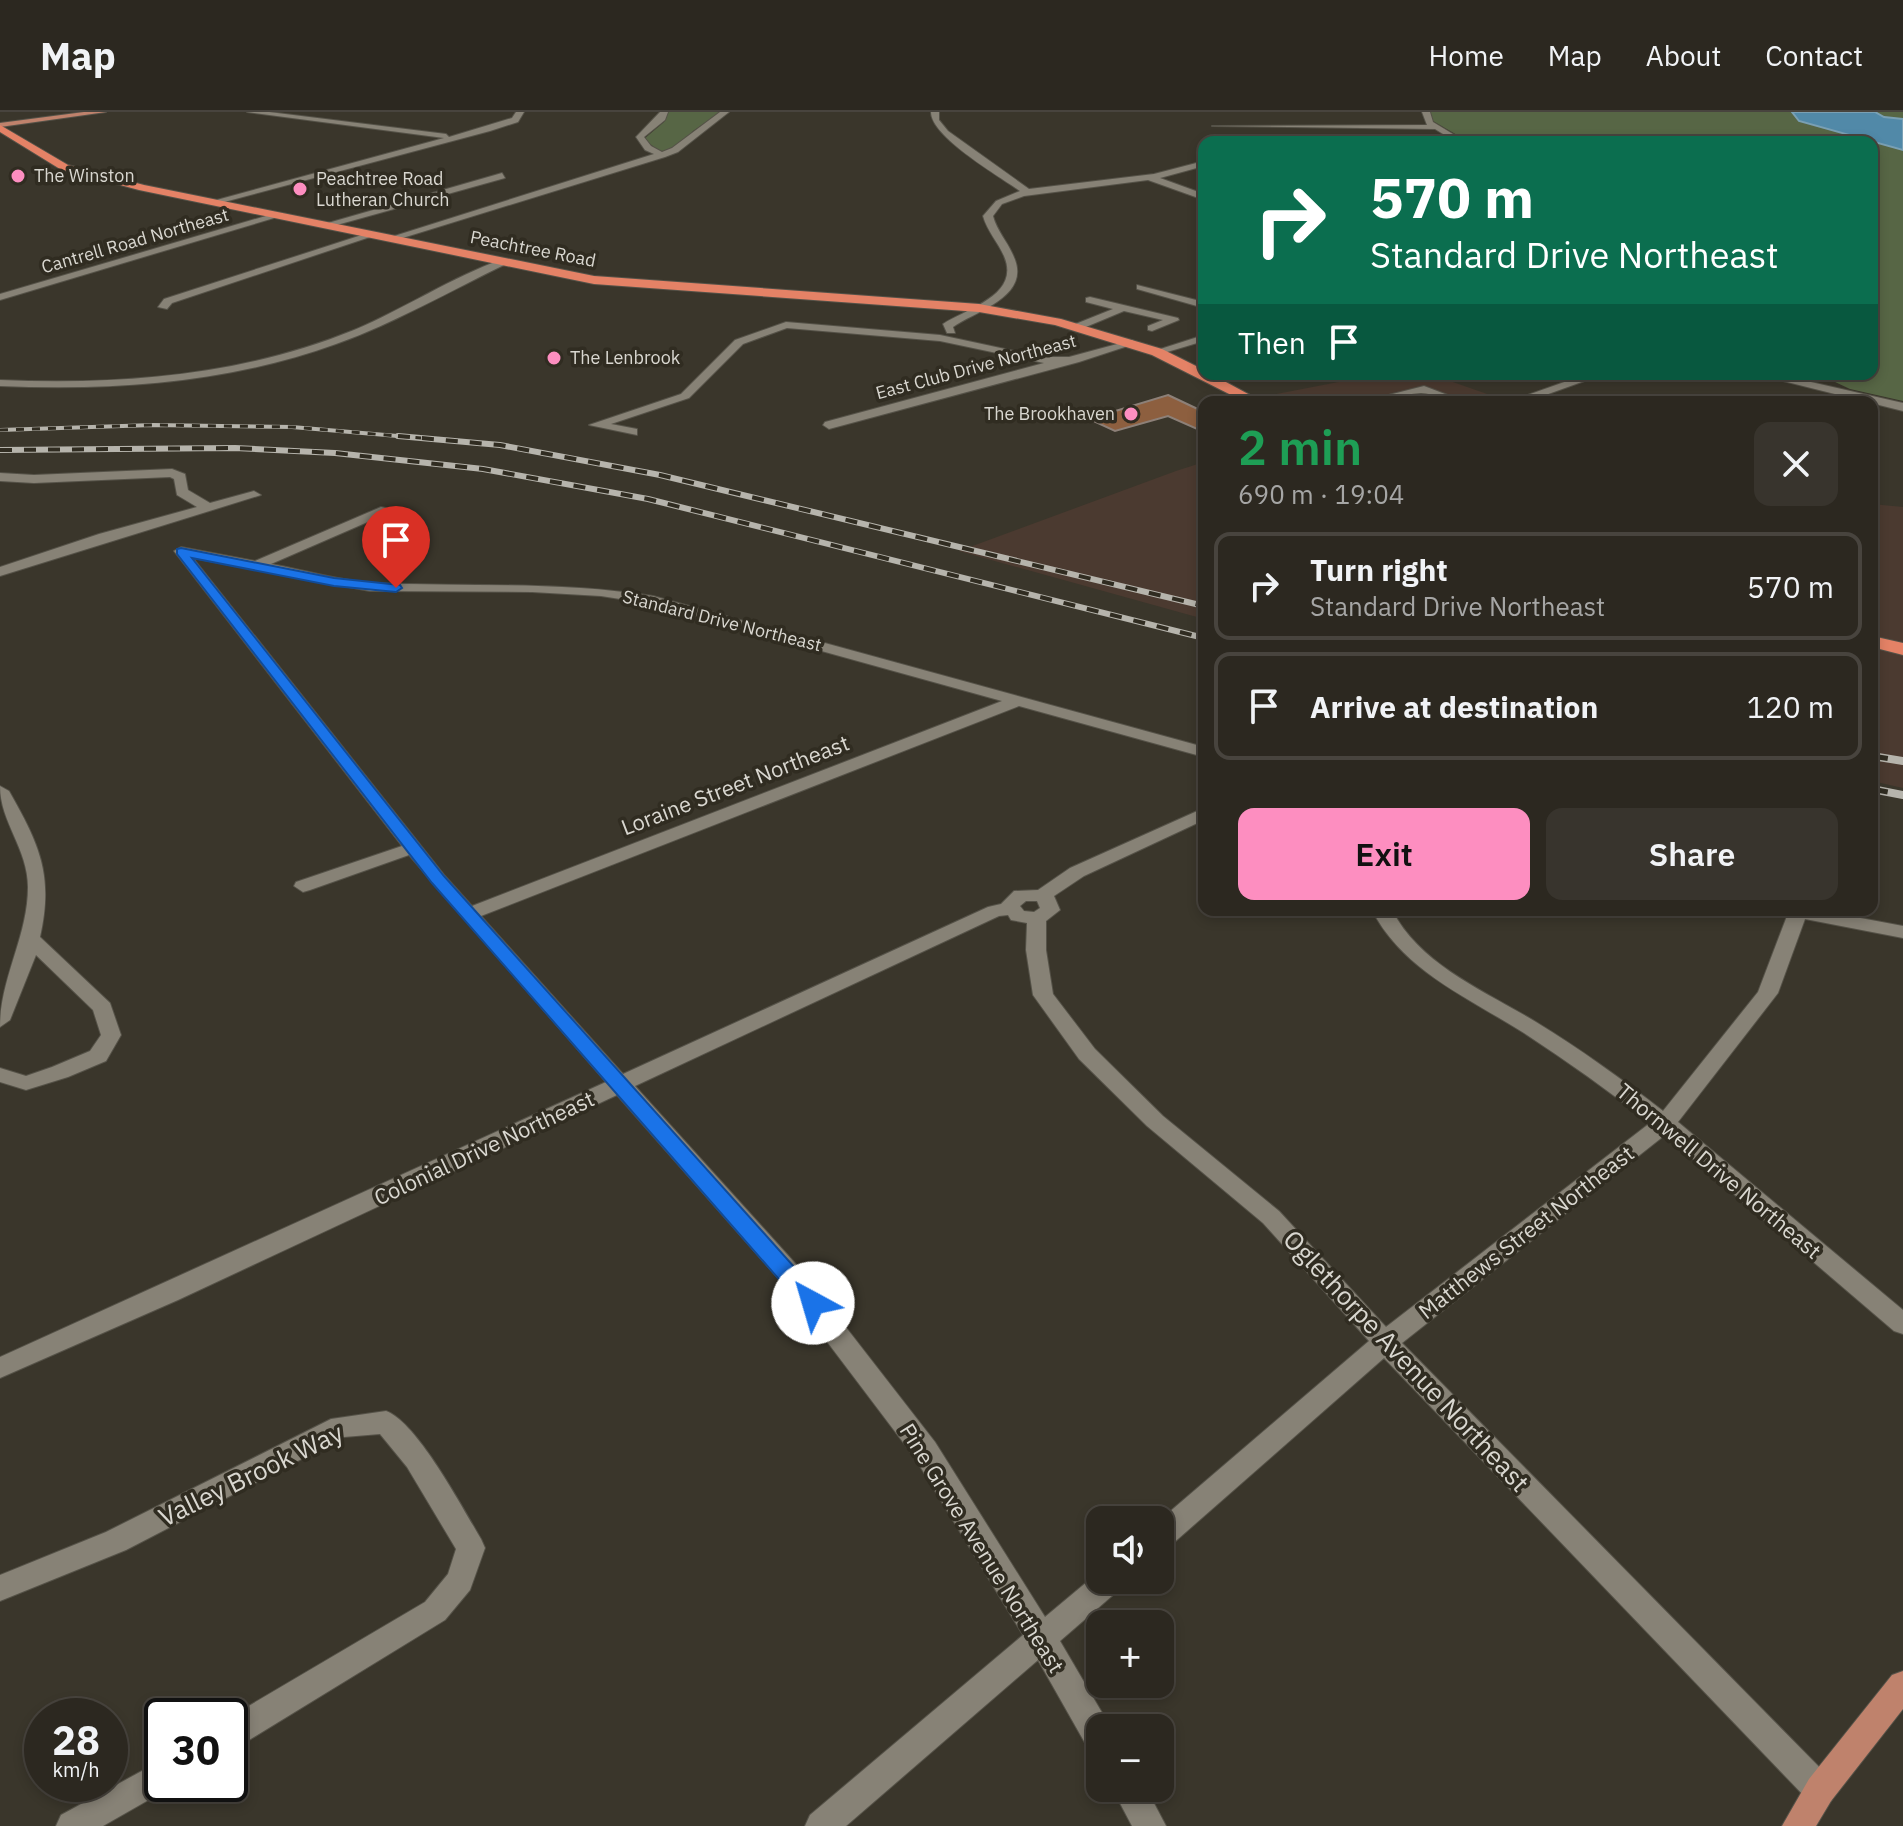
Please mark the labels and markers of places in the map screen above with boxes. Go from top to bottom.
place label: The Winston [34,164,135,187]
marker: The Winston [9,167,27,185]
place label: Peachtree Road Lutheran Church [316,167,450,211]
marker: Peachtree Road Lutheran Church [291,180,309,198]
place label: The Lenbrook [570,346,681,369]
marker: The Lenbrook [545,349,563,367]
place label: The Brookhaven [984,402,1115,425]
marker: The Brookhaven [1122,405,1140,423]
pin [362,506,430,588]

